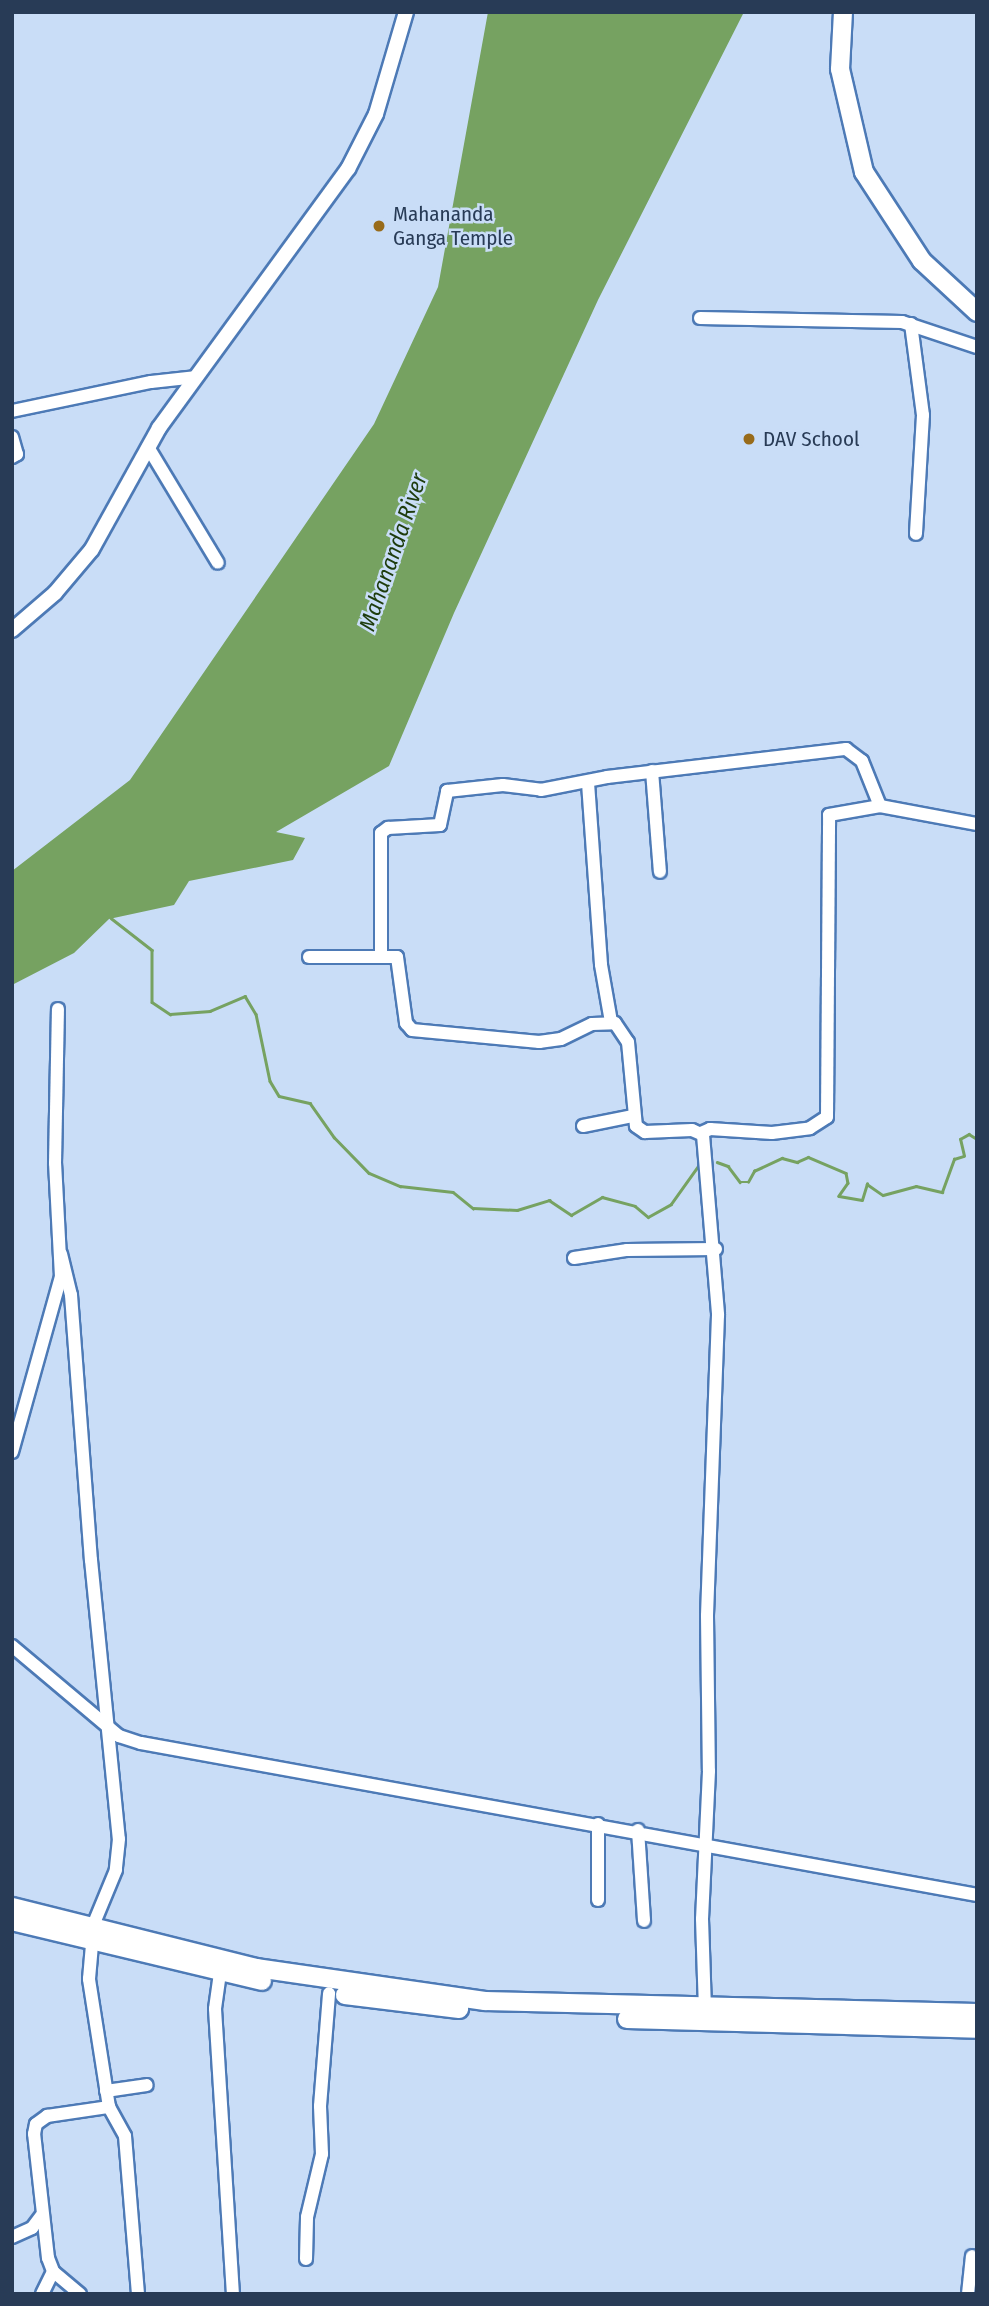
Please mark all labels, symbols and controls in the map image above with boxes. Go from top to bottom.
place label: Mahananda Ganga Temple [393,201,513,251]
marker: Mahananda Ganga Temple [371,218,387,234]
place label: DAV School [763,426,859,452]
marker: DAV School [741,431,757,447]
water label: Mahananda River [353,470,433,634]

